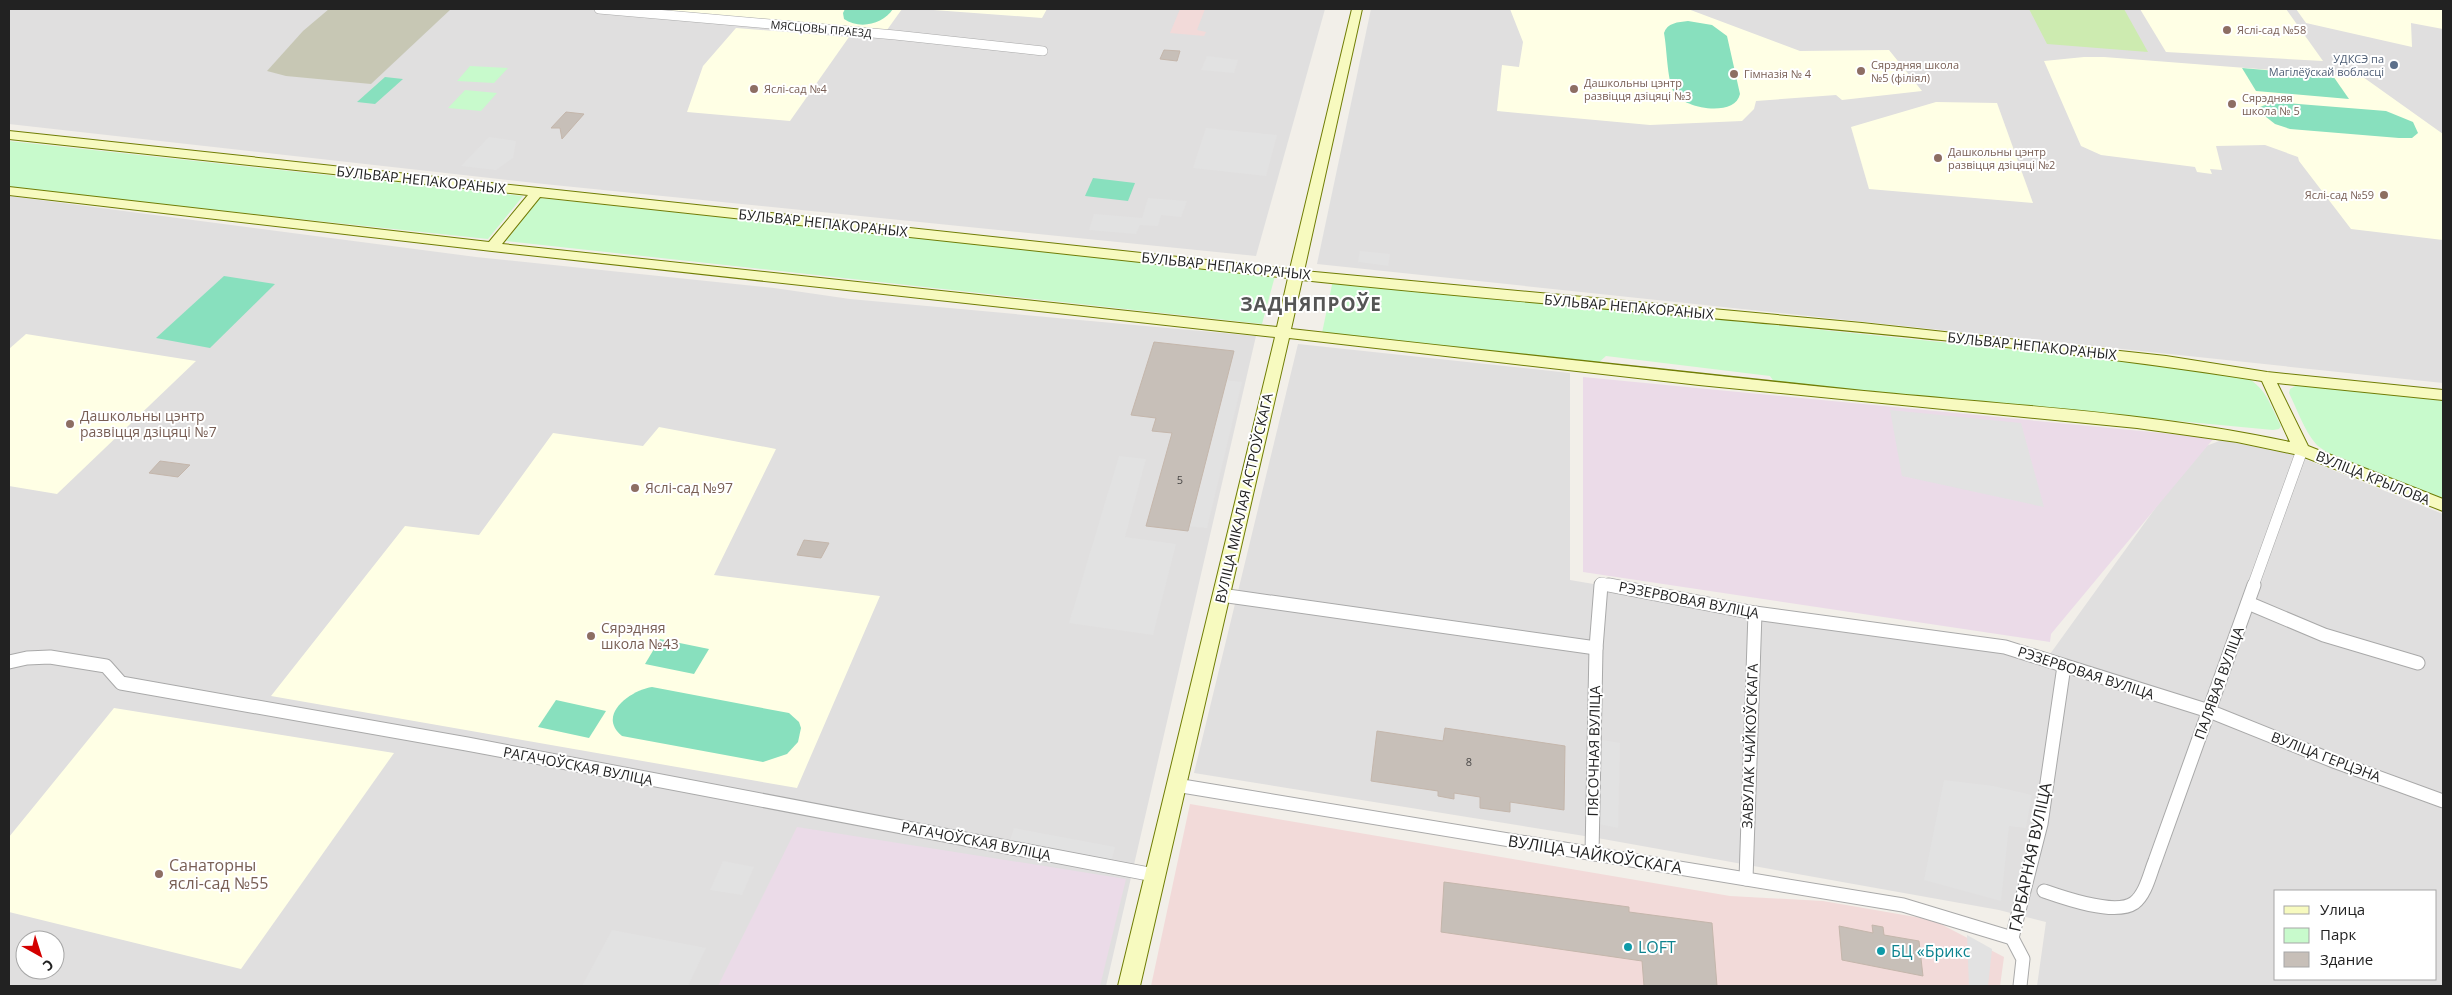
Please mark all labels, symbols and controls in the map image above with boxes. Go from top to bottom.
street label: МЯСЦОВЫ ПРАЕЗД [770,17,873,40]
place label: Яслі-сад №58 [2237,22,2306,37]
marker: Яслі-сад №58 [2221,24,2233,36]
place label: УДКСЭ па Магілёўскай вобласці [2269,51,2384,79]
place label: Сярэдняя школа №5 (філіял) [1871,57,1959,85]
marker: УДКСЭ па Магілёўскай вобласці [2388,59,2400,71]
marker: Сярэдняя школа №5 (філіял) [1855,65,1867,77]
place label: Гімназія № 4 [1744,66,1812,81]
marker: Гімназія № 4 [1728,68,1740,80]
place label: Дашкольны цэнтр развіцця дзіцяці №3 [1584,75,1691,103]
place label: Яслі-сад №4 [764,81,828,96]
marker: Яслі-сад №4 [748,83,760,95]
marker: Дашкольны цэнтр развіцця дзіцяці №3 [1568,83,1580,95]
place label: Сярэдняя школа № 5 [2242,90,2300,118]
marker: Сярэдняя школа № 5 [2226,98,2238,110]
place label: Дашкольны цэнтр развіцця дзіцяці №2 [1948,144,2055,172]
marker: Дашкольны цэнтр развіцця дзіцяці №2 [1932,152,1944,164]
street label: БУЛЬВАР НЕПАКОРАНЫХ [336,161,507,198]
place label: Яслі-сад №59 [2305,187,2374,202]
marker: Яслі-сад №59 [2378,189,2390,201]
street label: БУЛЬВАР НЕПАКОРАНЫХ [738,204,909,241]
street label: БУЛЬВАР НЕПАКОРАНЫХ [1141,247,1312,284]
street label: БУЛЬВАР НЕПАКОРАНЫХ [1544,290,1715,323]
district label: ЗАДНЯПРОЎЕ [1240,291,1382,317]
street label: БУЛЬВАР НЕПАКОРАНЫХ [1947,327,2118,364]
street label: ВУЛІЦА МІКАЛАЯ АСТРОЎСКАГА [1210,391,1277,605]
place label: Дашкольны цэнтр развіцця дзіцяці №7 [80,406,217,441]
marker: Дашкольны цэнтр развіцця дзіцяці №7 [64,418,76,430]
street label: ВУЛІЦА КРЫЛОВА [2313,446,2433,509]
house number: 5 [1177,472,1183,487]
place label: Яслі-сад №97 [645,478,733,497]
marker: Яслі-сад №97 [629,482,641,494]
street label: РЭЗЕРВОВАЯ ВУЛІЦА [1617,577,1761,622]
place label: Сярэдняя школа №43 [601,618,679,653]
street label: ПАЛЯВАЯ ВУЛІЦА [2189,624,2248,742]
marker: Сярэдняя школа №43 [585,630,597,642]
street label: РЭЗЕРВОВАЯ ВУЛІЦА [2015,641,2157,704]
street label: ЗАВУЛАК ЧАЙКОЎСКАГА [1737,663,1762,829]
street label: ПЯСОЧНАЯ ВУЛІЦА [1583,685,1604,817]
street label: ВУЛІЦА ГЕРЦЭНА [2269,727,2384,786]
street label: РАГАЧОЎСКАЯ ВУЛІЦА [502,742,655,789]
house number: 8 [1466,754,1472,769]
street label: ГАРБАРНАЯ ВУЛІЦА [2003,780,2057,933]
street label: РАГАЧОЎСКАЯ ВУЛІЦА [900,817,1053,864]
street label: ВУЛІЦА ЧАЙКОЎСКАГА [1506,829,1684,879]
place label: Санаторны яслі-сад №55 [169,854,268,894]
marker: Санаторны яслі-сад №55 [153,868,165,880]
legend [2274,890,2437,980]
text: Улица [2320,899,2365,919]
text: Парк [2320,924,2356,944]
north arrow [15,930,65,980]
place label: LOFT [1638,936,1676,958]
place label: БЦ «Брикс [1891,940,1971,962]
marker: LOFT [1622,941,1634,953]
marker: БЦ «Брикс [1875,945,1887,957]
text: Здание [2320,949,2373,969]
text: С [39,955,58,976]

